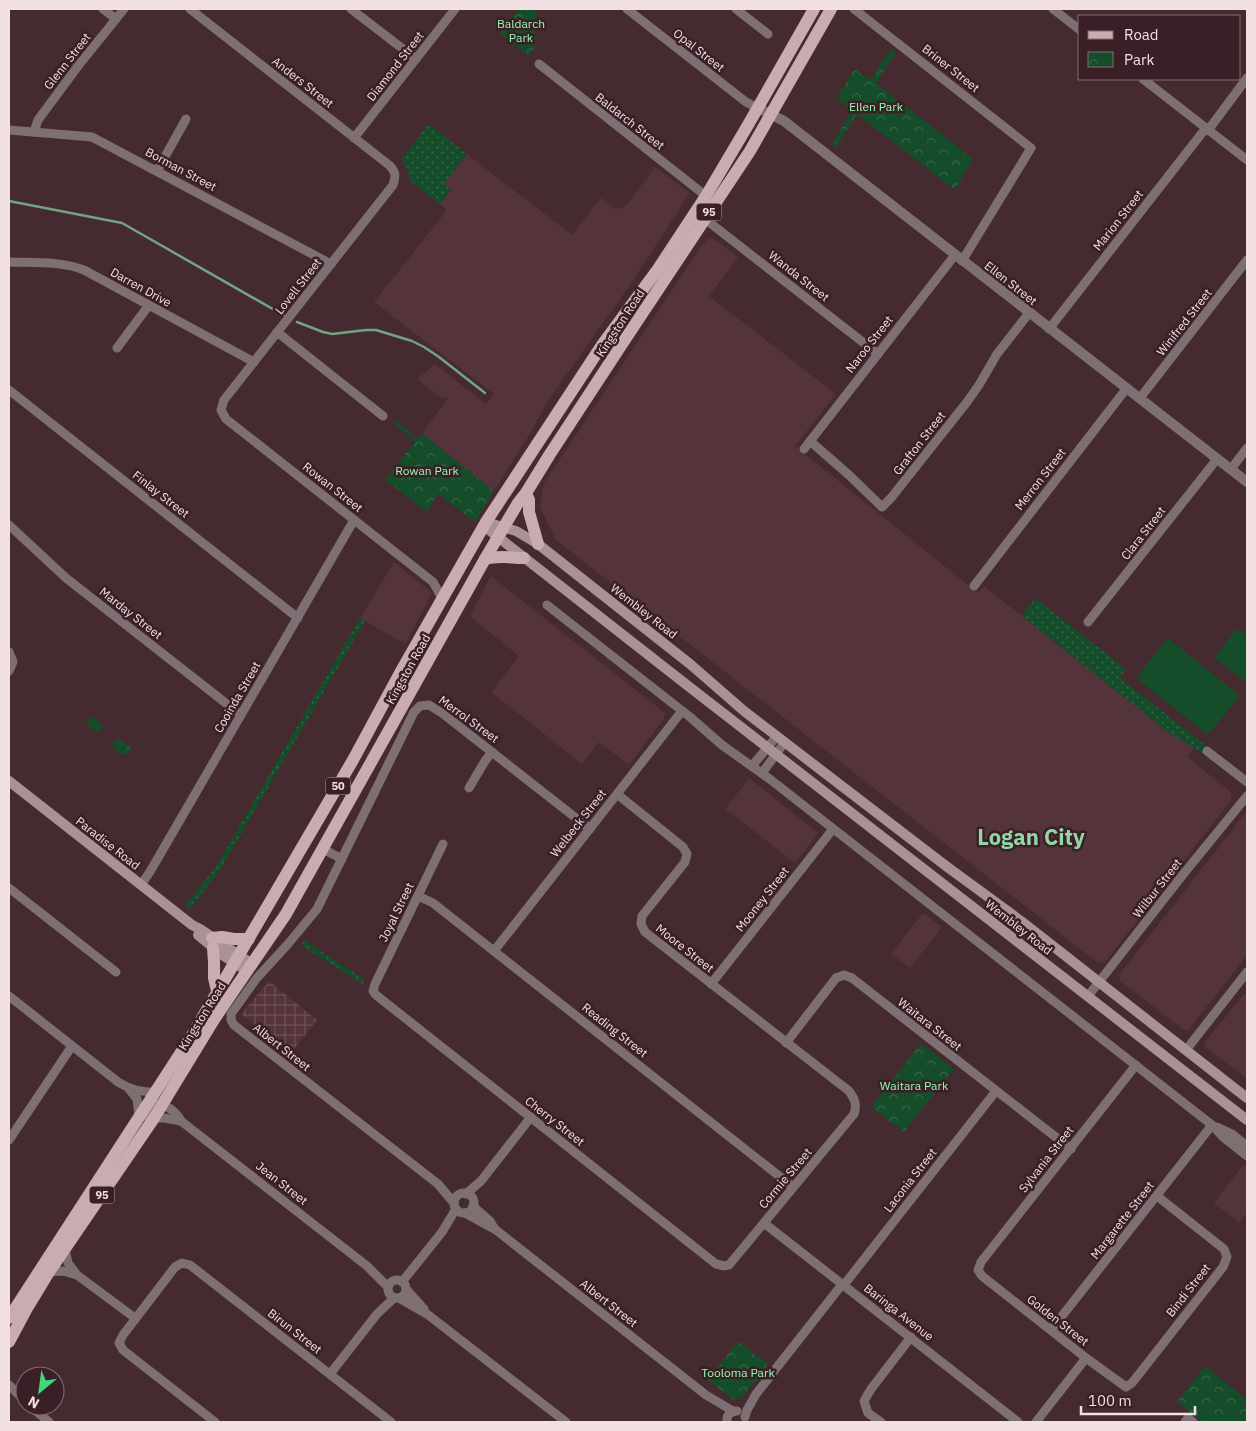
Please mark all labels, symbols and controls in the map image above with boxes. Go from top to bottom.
legend [1078,15,1241,80]
park label: Baldarch Park [497,16,545,45]
street label: Opal Street [670,25,728,75]
text: Road [1124,25,1159,44]
street label: Diamond Street [363,28,427,104]
street label: Glenn Street [40,30,94,92]
street label: Briner Street [919,41,983,95]
text: Park [1124,50,1154,69]
street label: Anders Street [269,53,337,111]
street label: Baldarch Street [592,89,668,153]
park label: Ellen Park [849,99,904,114]
street label: Borman Street [143,144,219,194]
street label: Marion Street [1090,187,1146,253]
road number: 95 [696,203,722,220]
street label: Wanda Street [766,248,832,304]
street label: Lovell Street [271,255,325,317]
street label: Ellen Street [982,258,1040,308]
street label: Darren Drive [108,264,174,310]
street label: Winifred Street [1153,285,1215,359]
street label: Kingston Road [593,286,647,360]
street label: Naroo Street [842,312,896,376]
street label: Grafton Street [890,408,948,478]
street label: Merron Street [1011,445,1069,513]
street label: Rowan Street [300,459,366,515]
park label: Rowan Park [395,463,459,478]
street label: Finlay Street [130,467,192,521]
street label: Clara Street [1117,503,1169,563]
street label: Wembley Road [608,580,680,642]
street label: Marday Street [97,584,165,642]
street label: Kingston Road [383,631,433,707]
street label: Cooinda Street [211,659,263,735]
street label: Merrol Street [436,692,502,746]
road number: 50 [326,778,350,794]
street label: Welbeck Street [547,786,609,860]
street label: Paradise Road [73,813,143,873]
district label: Logan City [977,822,1085,851]
street label: Wilbur Street [1129,855,1185,921]
street label: Mooney Street [732,864,792,934]
street label: Joyal Street [375,880,417,944]
street label: Wembley Road [983,896,1055,958]
street label: Moore Street [653,921,717,975]
street label: Kingston Road [175,979,229,1053]
street label: Waitara Street [895,994,965,1054]
street label: Reading Street [579,1000,651,1060]
street label: Albert Street [250,1020,314,1074]
park label: Waitara Park [880,1078,949,1093]
street label: Cherry Street [522,1093,588,1149]
street label: Sylvania Street [1015,1123,1077,1195]
street label: Cormie Street [755,1145,815,1211]
street label: Laconia Street [880,1145,940,1215]
street label: Jean Street [253,1158,311,1208]
street label: Margarette Street [1087,1178,1157,1262]
road number: 95 [90,1186,114,1204]
street label: Bindi Street [1163,1260,1213,1320]
street label: Albert Street [577,1276,641,1330]
street label: Baringa Avenue [861,1280,937,1344]
street label: Golden Street [1024,1291,1092,1349]
street label: Birun Street [265,1305,325,1357]
park label: Tooloma Park [701,1365,775,1380]
north arrow [15,1366,65,1416]
scale bar [1081,1384,1195,1416]
text: 100 m [1088,1391,1132,1410]
text: N [25,1392,42,1413]

